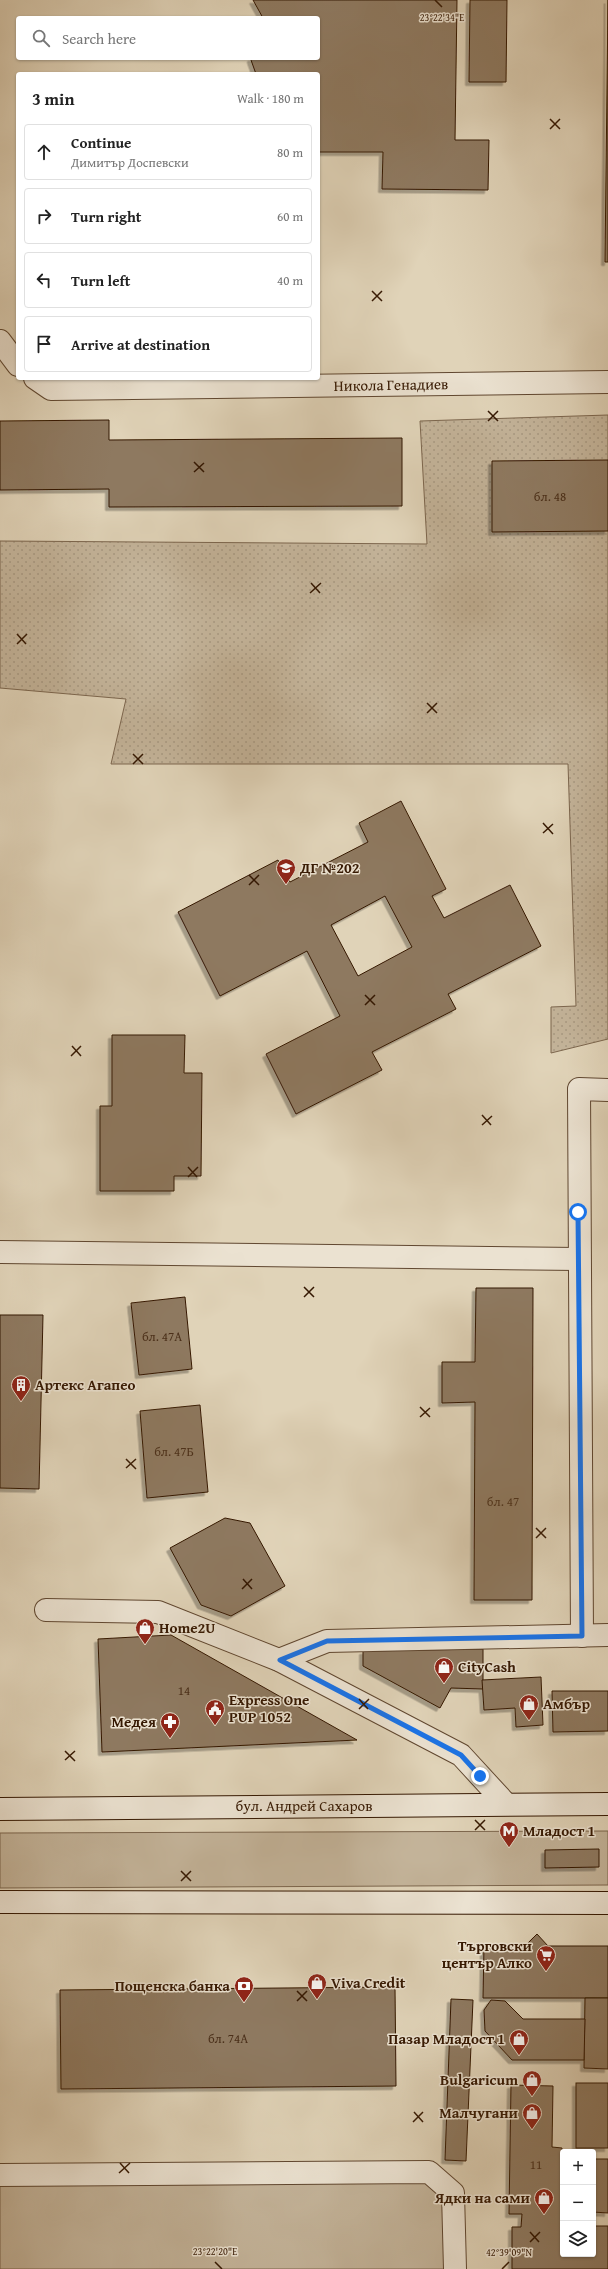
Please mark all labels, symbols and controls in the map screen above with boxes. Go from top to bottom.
text: 23°22'34"E [420,10,464,25]
search box [16,16,320,60]
icon: search [30,27,52,49]
text: Search here [62,28,136,49]
text: 3 min [32,86,74,111]
text: Walk · 180 m [237,89,304,108]
text: Continue [71,132,132,153]
icon: ahead [33,141,55,163]
text: 80 m [277,143,303,162]
text: Димитър Доспевски [71,153,189,172]
icon: right [33,205,55,227]
text: Turn right [71,206,142,227]
text: 60 m [277,207,303,226]
icon: left [33,269,55,291]
text: Turn left [71,270,130,291]
text: 40 m [277,271,303,290]
icon: arrive [33,333,55,355]
text: Arrive at destination [71,334,210,355]
street label: Никола Генадиев [333,373,449,396]
house number: бл. 48 [534,487,566,506]
school or university icon: ДГ №202 [275,857,297,885]
place label: ДГ №202 [299,857,360,878]
route start [569,1203,587,1221]
house number: бл. 47А [142,1327,182,1346]
building icon: Артекс Агапео [10,1374,32,1402]
place label: Артекс Агапео [35,1374,136,1395]
house number: бл. 47Б [154,1442,194,1461]
house number: бл. 47 [487,1492,519,1511]
shop icon: Home2U [134,1617,156,1645]
place label: Home2U [159,1617,215,1638]
shop icon: CityCash [433,1656,455,1684]
place label: CityCash [458,1656,516,1677]
house number: 14 [178,1681,190,1700]
place label: Express One PUP 1052 [229,1689,309,1727]
shop icon: Амбър [518,1693,540,1721]
place label: Амбър [543,1693,591,1714]
public building icon: Express One PUP 1052 [204,1698,226,1726]
place label: Медея [111,1711,156,1732]
pharmacy icon: Медея [159,1711,181,1739]
route end [471,1767,489,1785]
street label: бул. Андрей Сахаров [236,1795,372,1816]
metro station icon: Младост 1 [498,1820,520,1848]
place label: Младост 1 [523,1820,595,1841]
place label: Търговски център Алко [442,1935,533,1973]
supermarket icon: Търговски център Алко [535,1944,557,1972]
shop icon: Viva Credit [306,1972,328,2000]
place label: Viva Credit [331,1972,406,1993]
place label: Пощенска банка [115,1975,230,1996]
bank icon: Пощенска банка [233,1975,255,2003]
place label: Пазар Младост 1 [388,2028,505,2049]
shop icon: Пазар Младост 1 [508,2028,530,2056]
house number: бл. 74А [208,2029,248,2048]
place label: Bulgaricum [440,2069,518,2090]
shop icon: Bulgaricum [521,2069,543,2097]
place label: Малчугани [439,2102,519,2123]
shop icon: Малчугани [521,2102,543,2130]
map controls [560,2149,596,2257]
button: + [560,2149,596,2185]
house number: 11 [530,2155,542,2174]
button: − [560,2185,596,2221]
place label: Ядки на сами [434,2187,531,2208]
shop icon: Ядки на сами [533,2187,555,2215]
button: layers [560,2221,596,2257]
text: 23°22'20"E [193,2244,237,2259]
text: 42°39'09"N [486,2245,532,2260]

